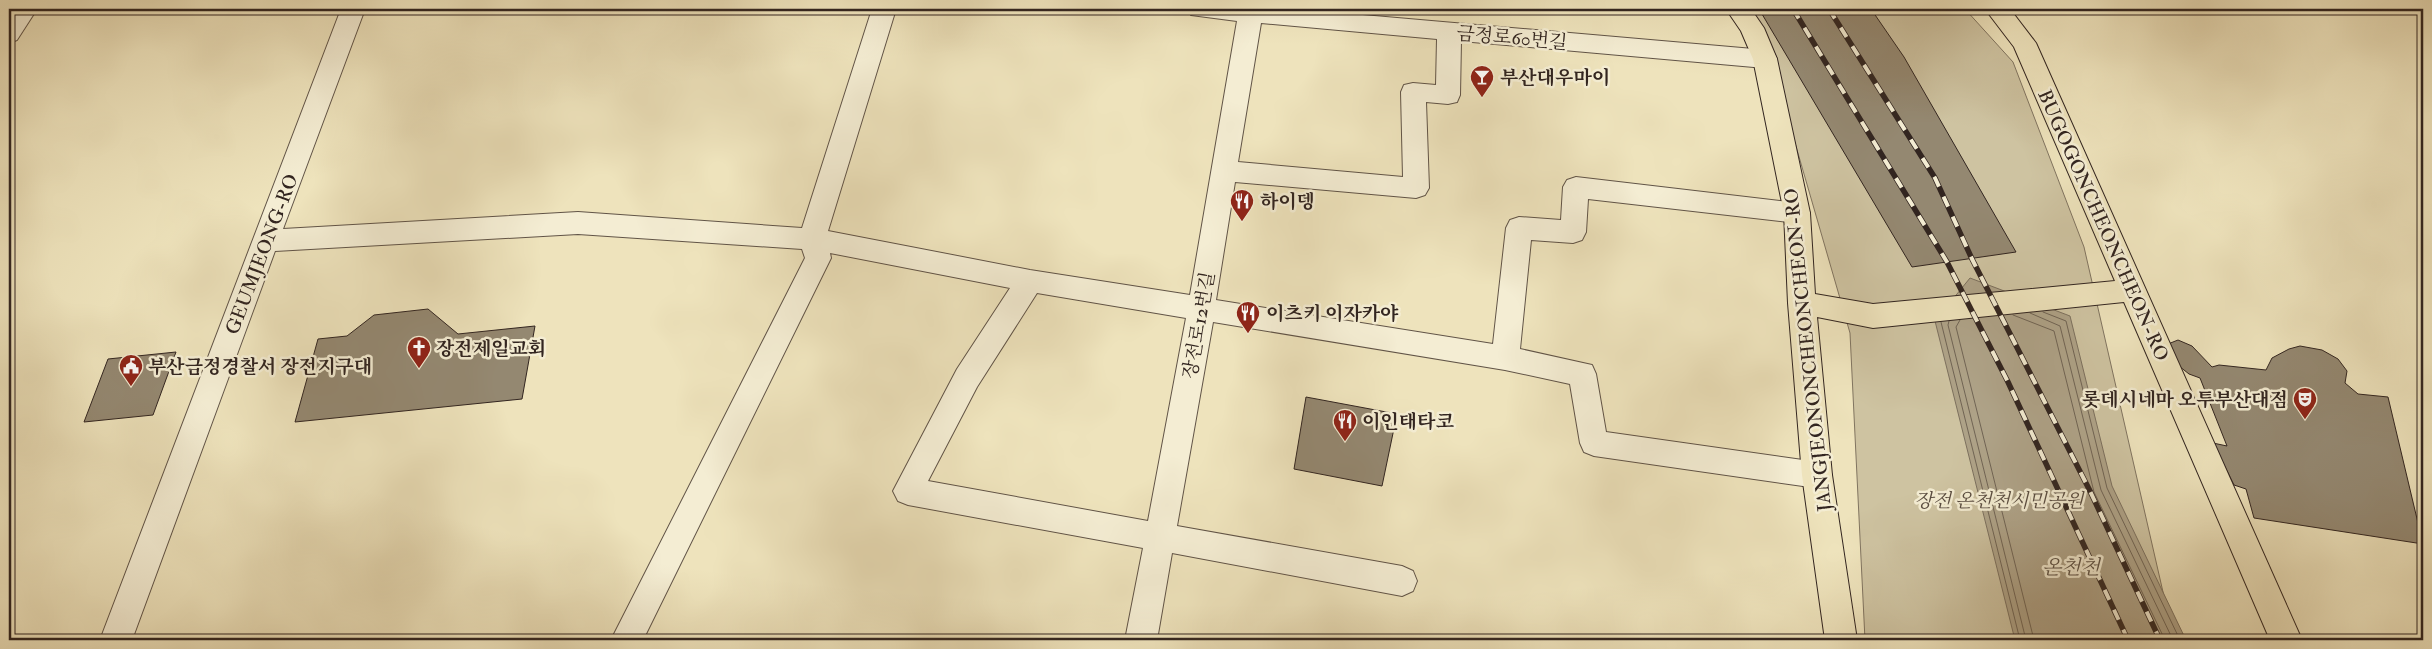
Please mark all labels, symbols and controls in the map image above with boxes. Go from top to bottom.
street label: 금정로60번길 [1456,21,1568,55]
bar icon: 부산대우마이 [1469,64,1495,98]
place label: 부산대우마이 [1500,66,1610,90]
street label: BUGOGONCHEONCHEON-RO [2032,86,2174,365]
street label: GEUMJEONG-RO [220,171,304,338]
street label: JANGJEONONCHEONCHEON-RO [1779,187,1837,514]
restaurant icon: 하이뎅 [1229,188,1255,222]
place label: 하이뎅 [1260,190,1315,214]
street label: 장전로12번길 [1178,270,1220,381]
restaurant icon: 이츠키 이자카야 [1235,300,1261,334]
place label: 이츠키 이자카야 [1266,302,1399,326]
church icon: 장전제일교회 [406,335,432,369]
place label: 장전제일교회 [436,337,546,361]
public building icon: 부산금정경찰서 장전지구대 [118,353,144,387]
place label: 부산금정경찰서 장전지구대 [148,355,372,379]
theatre icon: 롯데시네마 오투부산대점 [2292,386,2318,420]
place label: 롯데시네마 오투부산대점 [2082,388,2288,412]
restaurant icon: 이인태타코 [1332,408,1358,442]
place label: 이인태타코 [1362,410,1454,434]
park label: 장전 온천천시민공원 [1914,489,2085,513]
water label: 온천천 [2042,555,2102,580]

